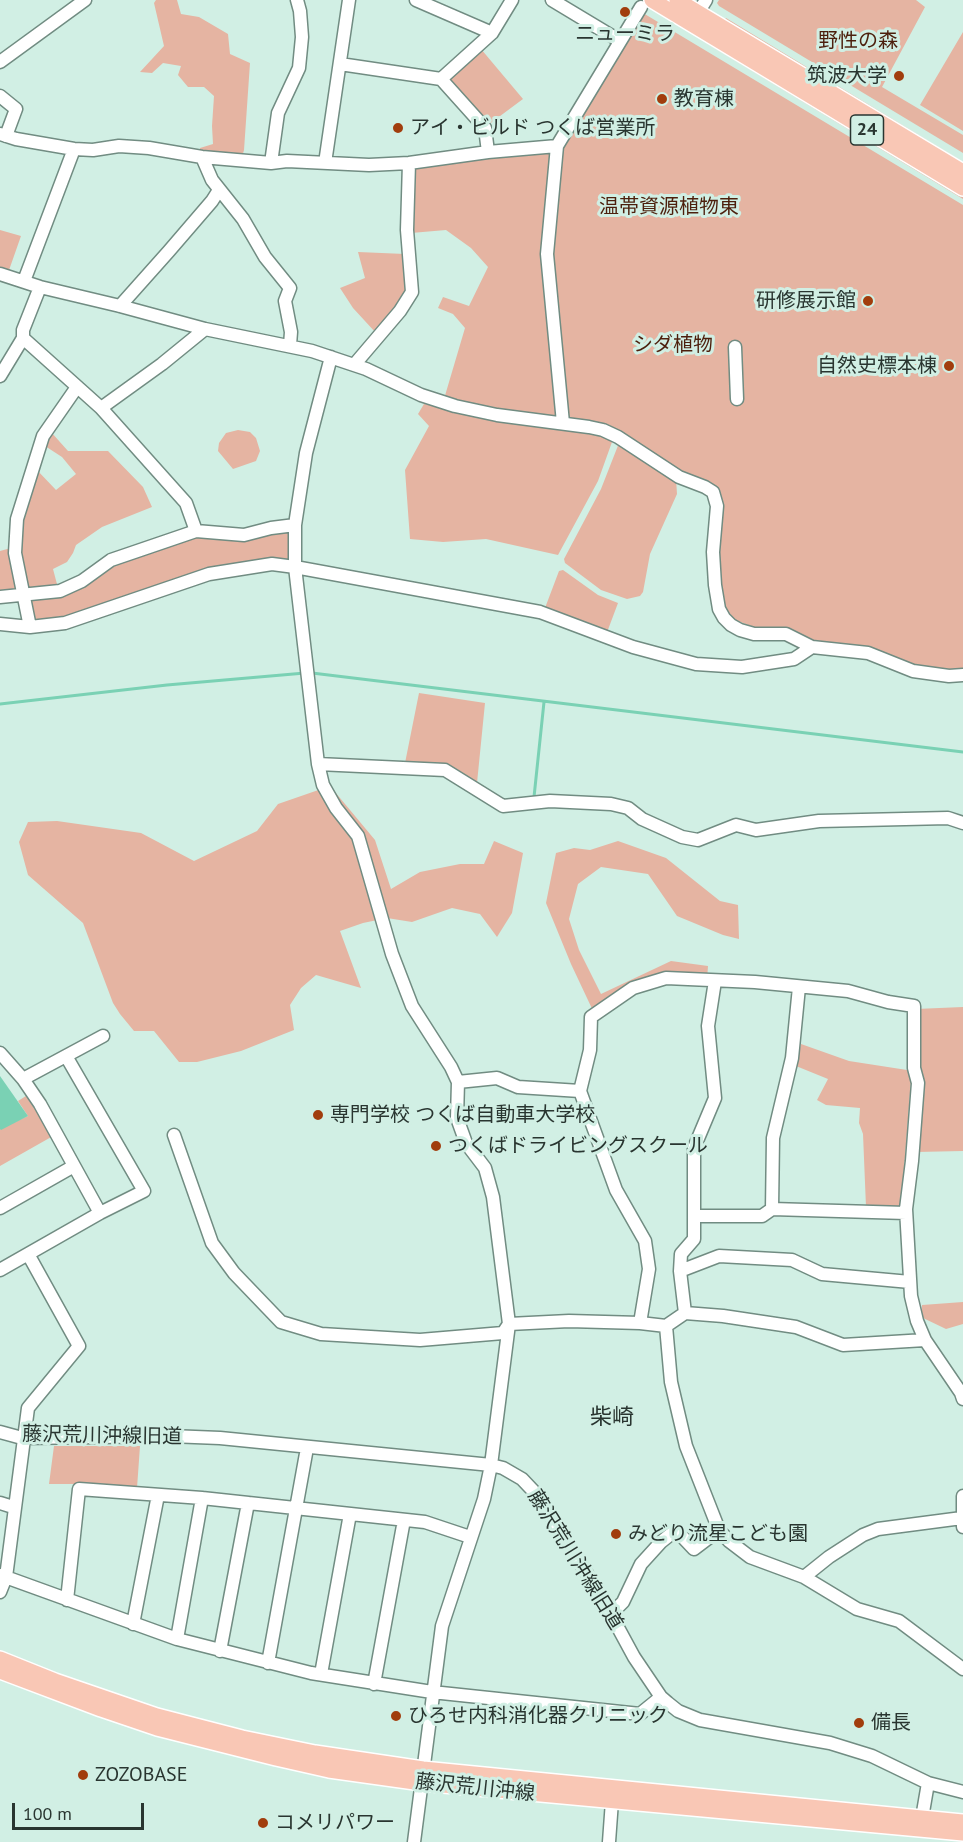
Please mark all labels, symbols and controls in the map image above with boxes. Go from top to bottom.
marker: ニューミラ [618,5,632,19]
place label: ニューミラ [575,22,675,46]
park label: 野性の森 [818,29,898,53]
place label: 筑波大学 [807,64,887,88]
marker: 筑波大学 [892,69,906,83]
place label: 教育棟 [674,87,734,111]
marker: 教育棟 [655,92,669,106]
road number: 24 [850,115,884,145]
place label: アイ・ビルド つくば営業所 [410,116,655,140]
marker: アイ・ビルド つくば営業所 [391,121,405,135]
park label: 温帯資源植物東 [599,195,739,219]
place label: 研修展示館 [756,289,856,313]
marker: 研修展示館 [861,294,875,308]
park label: シダ植物 [633,333,713,357]
place label: 自然史標本棟 [817,354,937,378]
marker: 自然史標本棟 [942,359,956,373]
place label: 専門学校 つくば自動車大学校 [330,1103,595,1127]
marker: 専門学校 つくば自動車大学校 [311,1108,325,1122]
place label: つくばドライビングスクール [448,1134,708,1158]
marker: つくばドライビングスクール [429,1139,443,1153]
district label: 柴崎 [590,1405,634,1431]
street label: 藤沢荒川沖線旧道 [22,1423,182,1449]
street label: 藤沢荒川沖線旧道 [522,1486,628,1634]
place label: みどり流星こども園 [628,1522,808,1546]
marker: みどり流星こども園 [609,1527,623,1541]
place label: ひろせ内科消化器クリニック [408,1704,668,1728]
marker: ひろせ内科消化器クリニック [389,1709,403,1723]
place label: 備長 [871,1711,911,1735]
marker: 備長 [852,1716,866,1730]
place label: ZOZOBASE [95,1763,187,1787]
marker: ZOZOBASE [76,1768,90,1782]
street label: 藤沢荒川沖線 [414,1770,536,1806]
scale bar [15,1791,147,1829]
text: 100 m [23,1802,72,1825]
place label: コメリパワー [275,1811,395,1835]
marker: コメリパワー [256,1816,270,1830]

